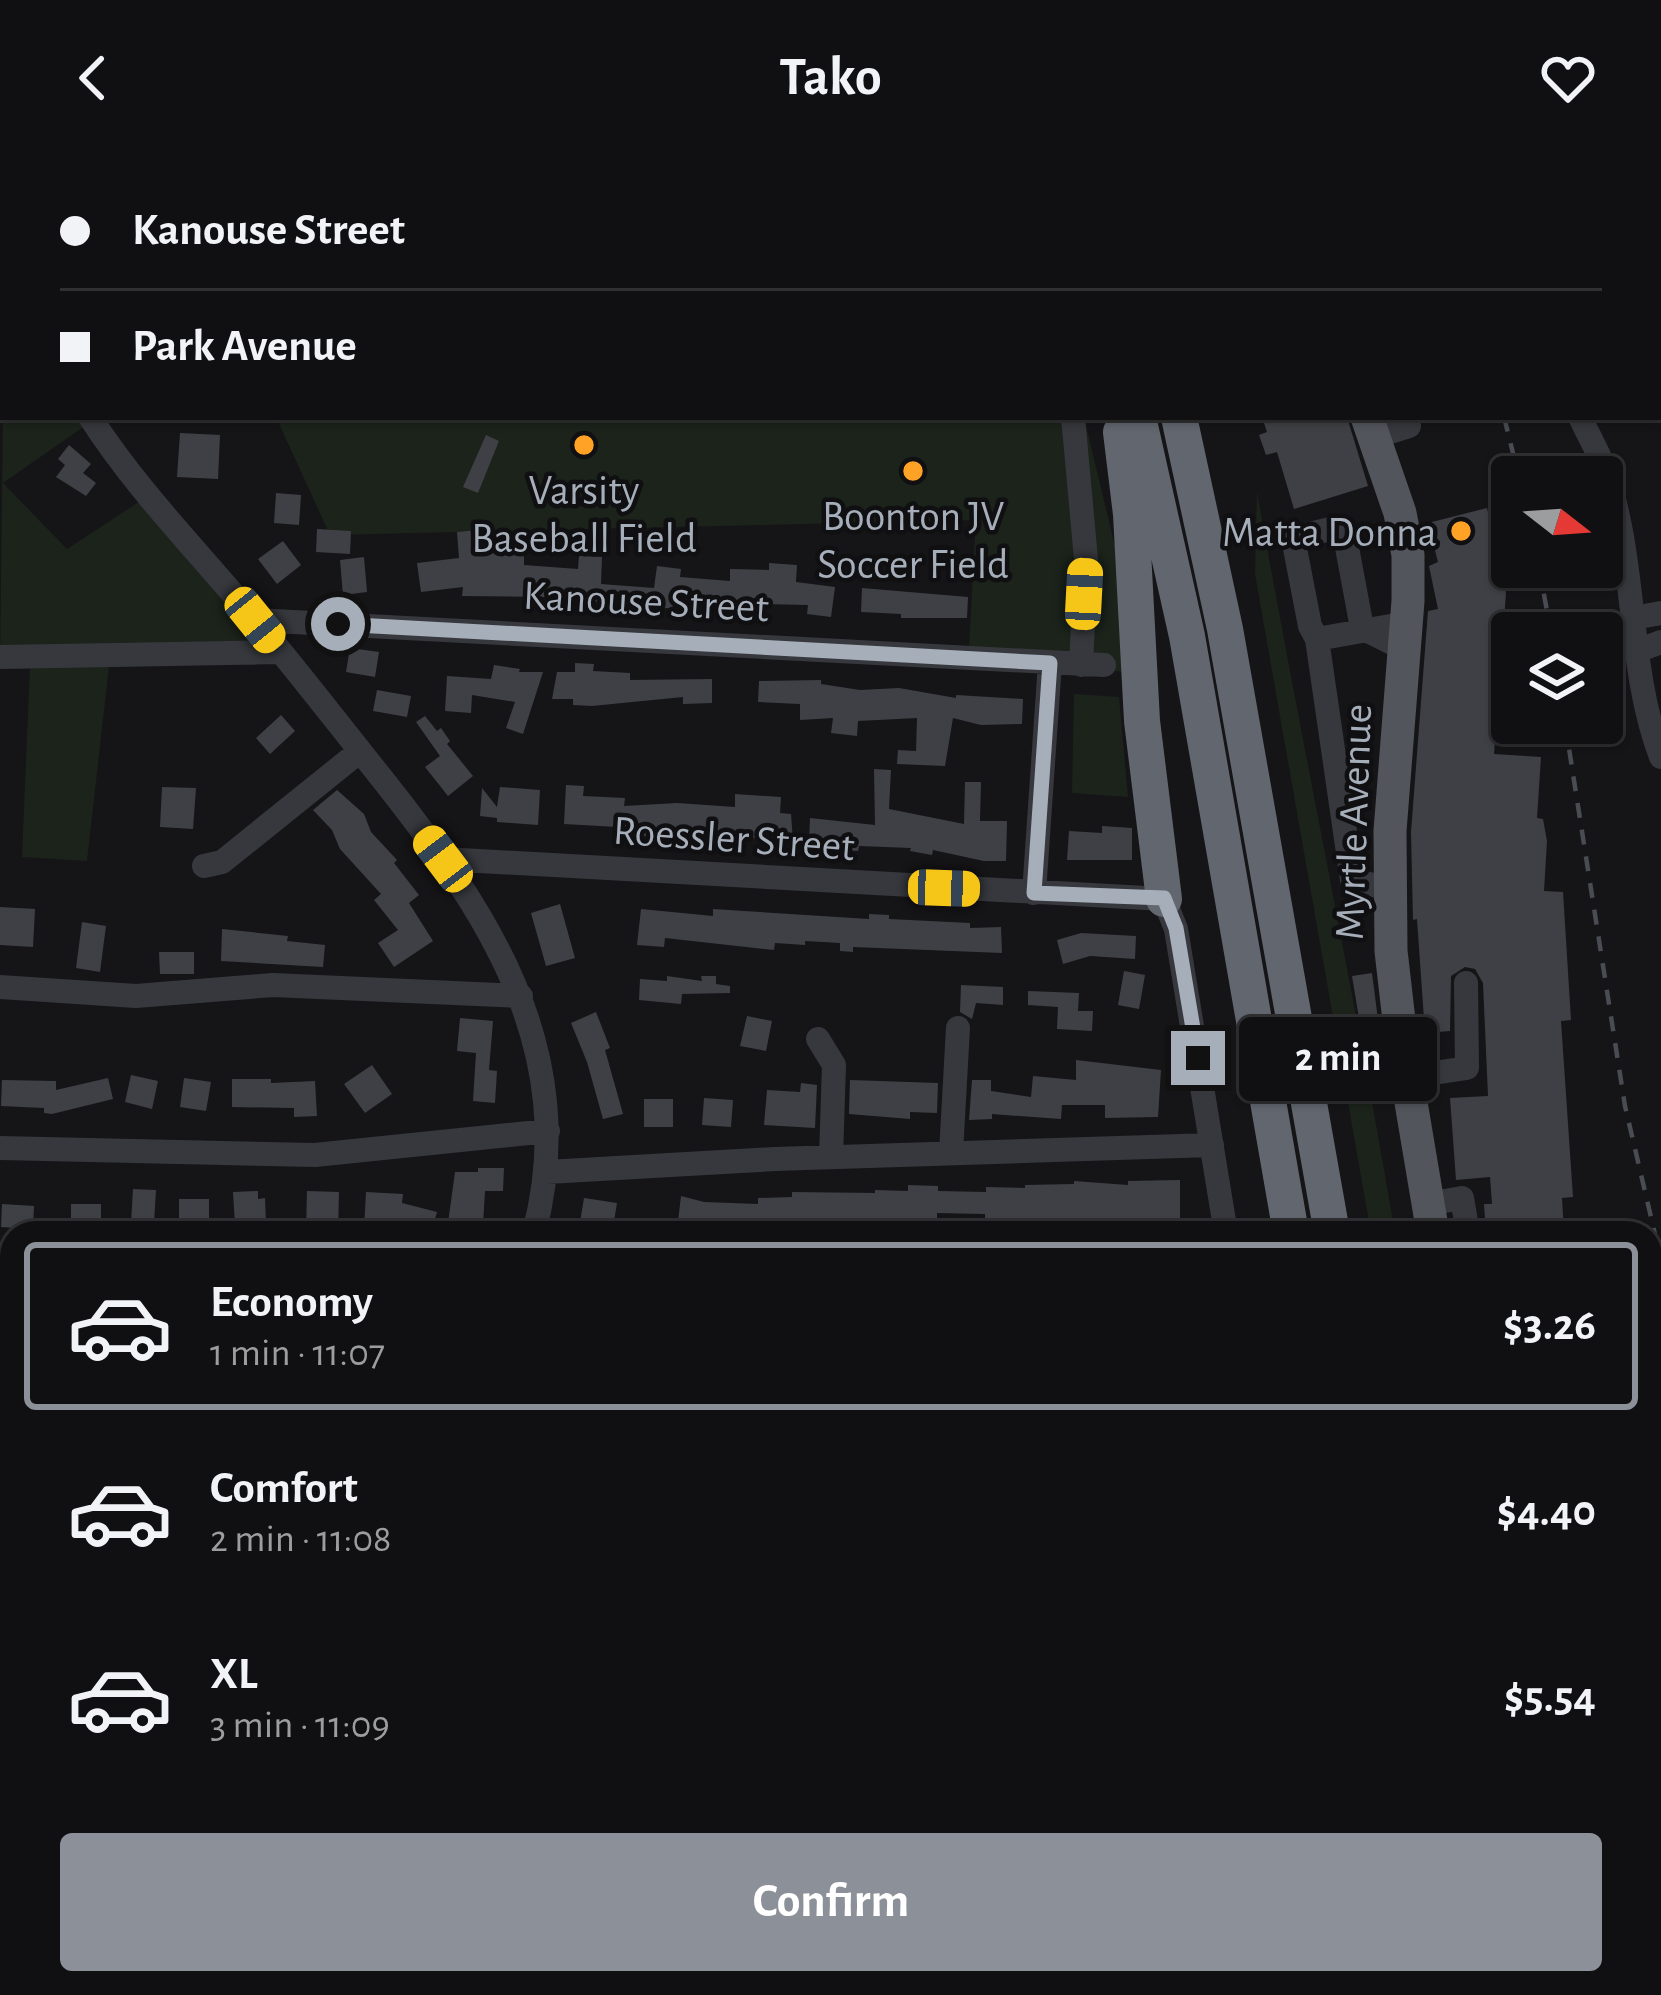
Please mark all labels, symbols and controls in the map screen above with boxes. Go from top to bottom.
icon: back [60,45,126,111]
icon: heart [1535,45,1601,111]
text: Tako [779,51,882,105]
text: Kanouse Street [132,208,405,253]
text: Park Avenue [132,324,357,369]
marker: Varsity Baseball Field [571,432,597,458]
north arrow [1491,456,1623,588]
map controls [1491,456,1623,744]
marker: Boonton JV Soccer Field [900,458,926,484]
place label: Varsity Baseball Field [471,470,697,560]
place label: Boonton JV Soccer Field [817,496,1009,586]
place label: Matta Donna [1222,512,1437,554]
marker: Matta Donna [1448,518,1474,544]
car [1064,557,1104,631]
street label: Kanouse Street [522,575,770,629]
car [218,581,292,659]
route start [311,597,365,651]
button: layers [1491,612,1623,744]
street label: Myrtle Avenue [1329,703,1379,941]
street label: Roessler Street [612,810,856,868]
car [407,819,479,899]
car [907,869,981,907]
callout: 2 min [1240,1016,1438,1100]
route end [1171,1031,1225,1085]
text: 2 min [1295,1039,1381,1078]
icon: car [66,1272,174,1380]
text: Economy [210,1280,373,1325]
text: $3.26 [1503,1303,1596,1348]
text: 1 min · 11:07 [210,1334,385,1373]
icon: car [66,1458,174,1566]
text: Comfort [210,1466,358,1511]
text: $4.40 [1497,1489,1596,1534]
text: 2 min · 11:08 [210,1520,392,1559]
icon: car [66,1644,174,1752]
text: XL [210,1652,258,1697]
text: $5.54 [1504,1675,1596,1720]
text: 3 min · 11:09 [210,1706,390,1745]
button: Confirm [60,1833,1602,1971]

